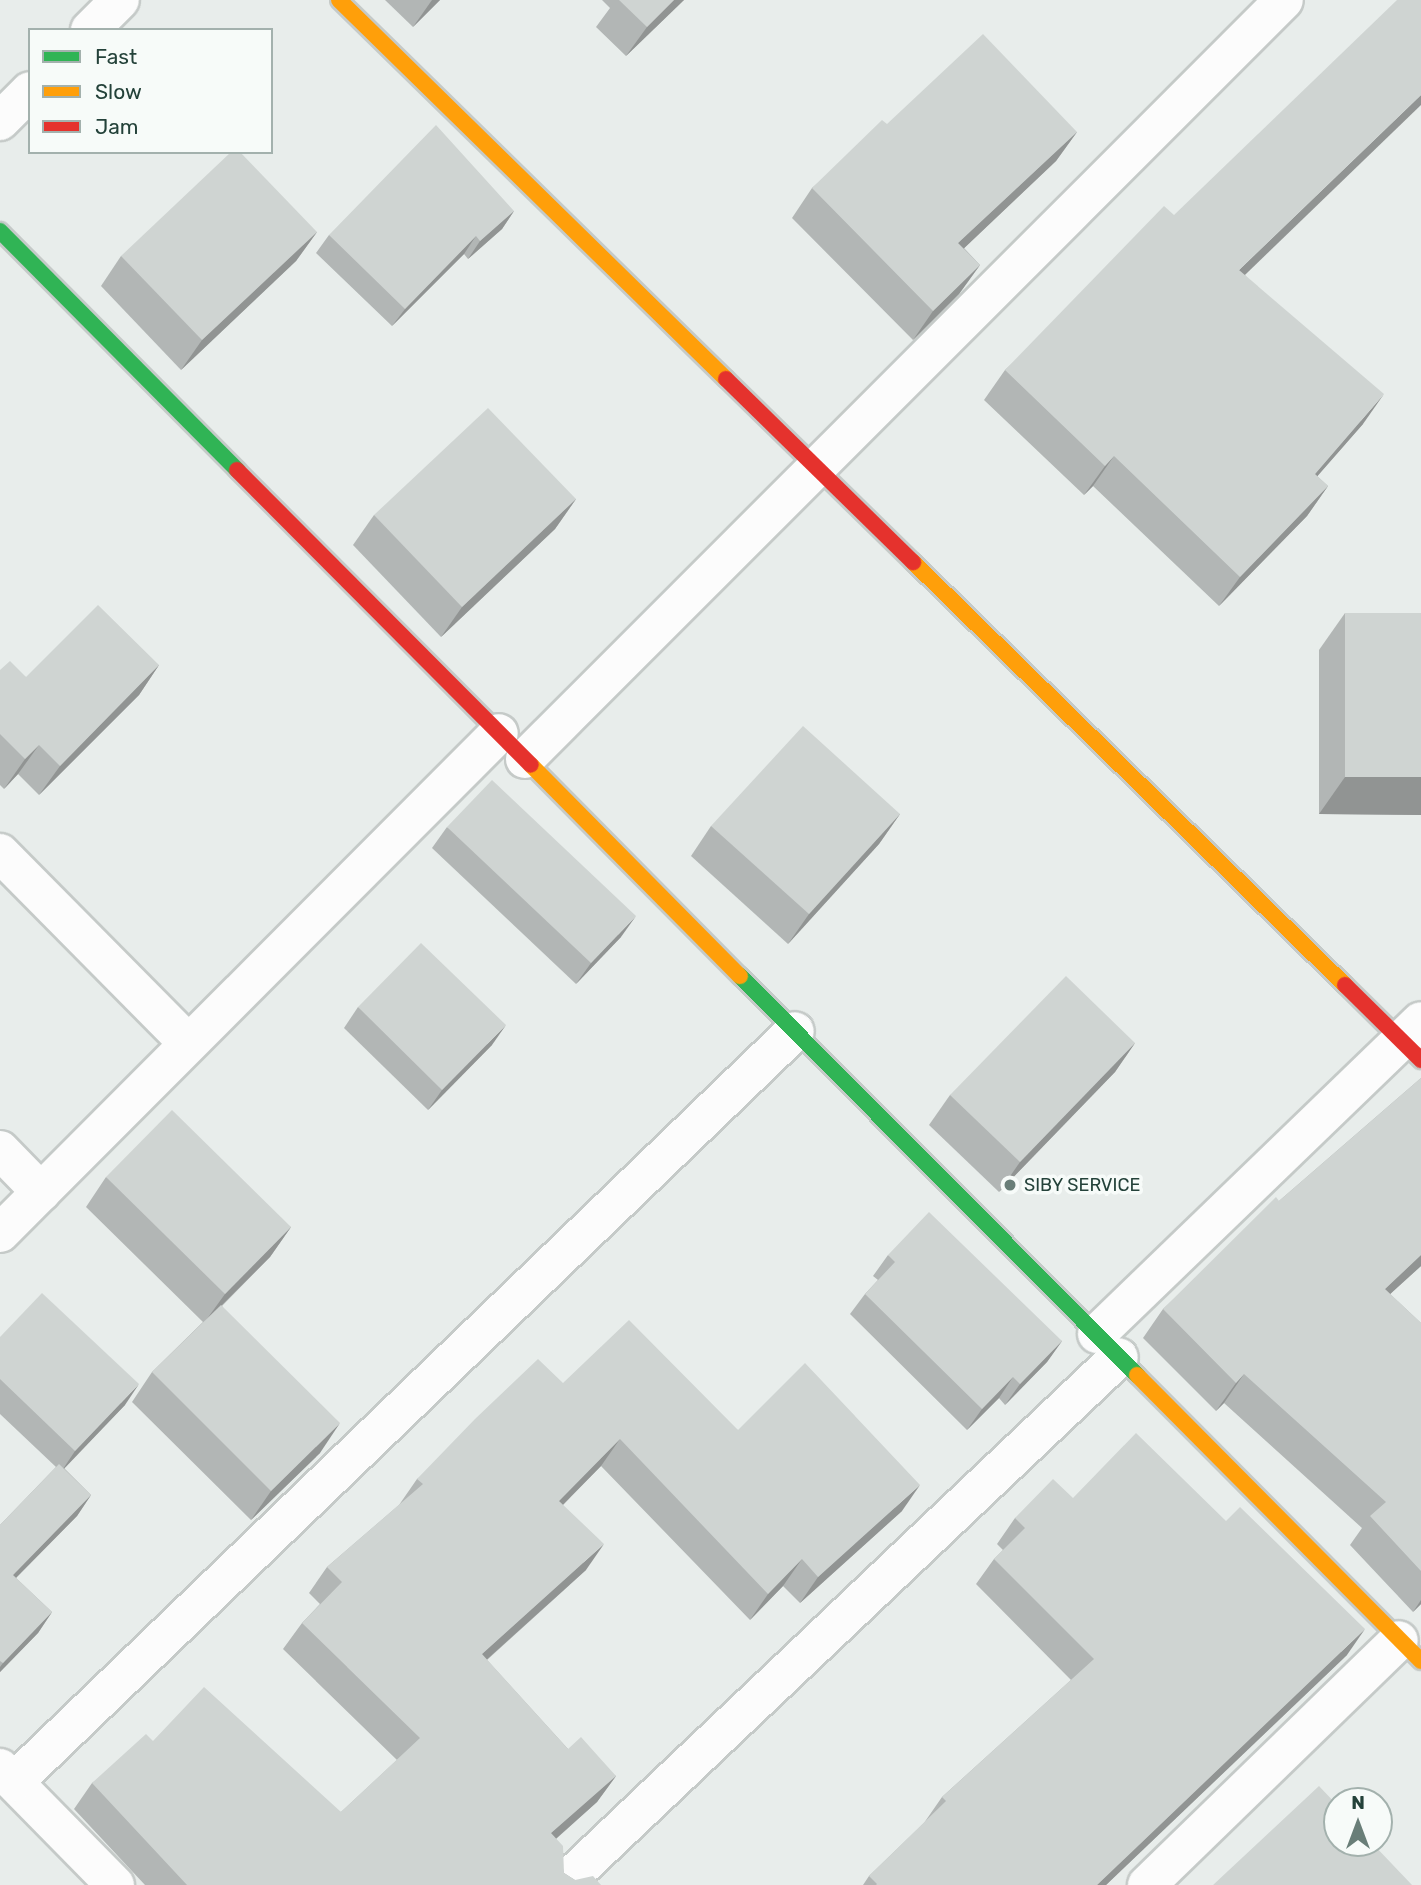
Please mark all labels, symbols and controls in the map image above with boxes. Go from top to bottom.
legend [28,28,273,154]
text: Fast [95,44,137,69]
text: Slow [95,79,142,104]
text: Jam [95,114,139,139]
place label: SIBY SERVICE [1024,1174,1141,1196]
marker: SIBY SERVICE [1002,1177,1018,1193]
north arrow [1323,1787,1393,1857]
text: N [1351,1791,1365,1814]

